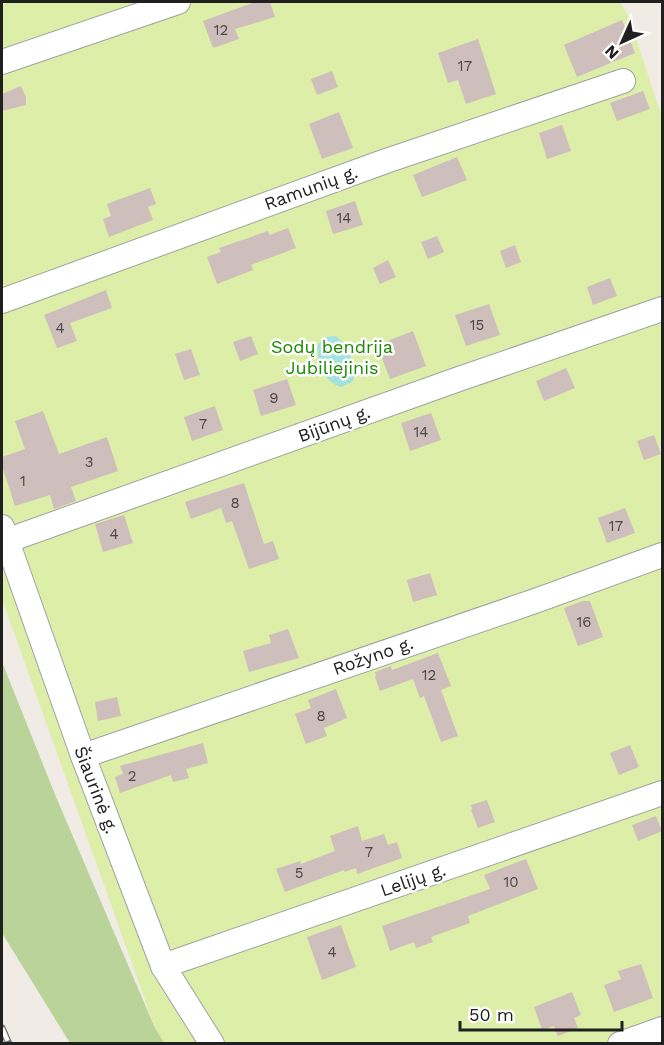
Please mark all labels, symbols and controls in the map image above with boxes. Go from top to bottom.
north arrow [592,12,652,72]
house number: 12 [214,21,228,39]
text: N [601,41,623,63]
house number: 17 [458,57,472,75]
street label: Ramunių g. [261,161,360,214]
house number: 14 [336,209,352,227]
house number: 15 [470,316,484,334]
house number: 4 [55,319,65,337]
park label: Sodų bendrija Jubiliejinis [271,336,393,378]
house number: 9 [269,389,279,407]
street label: Bijūnų g. [295,401,373,446]
house number: 7 [199,415,207,433]
house number: 14 [413,423,429,441]
house number: 3 [85,453,93,471]
house number: 1 [20,472,26,490]
house number: 8 [230,494,240,512]
house number: 17 [609,517,623,535]
house number: 4 [109,525,119,543]
house number: 16 [577,613,591,631]
street label: Rožyno g. [330,632,416,679]
house number: 12 [422,666,436,684]
house number: 8 [316,707,326,725]
street label: Šiaurinė g. [70,743,123,836]
house number: 2 [128,767,136,785]
house number: 7 [365,843,373,861]
street label: Lelijų g. [377,859,448,900]
house number: 5 [295,864,303,882]
house number: 10 [503,873,519,891]
house number: 4 [327,943,337,961]
scale bar [460,994,622,1032]
text: 50 m [469,1004,514,1025]

